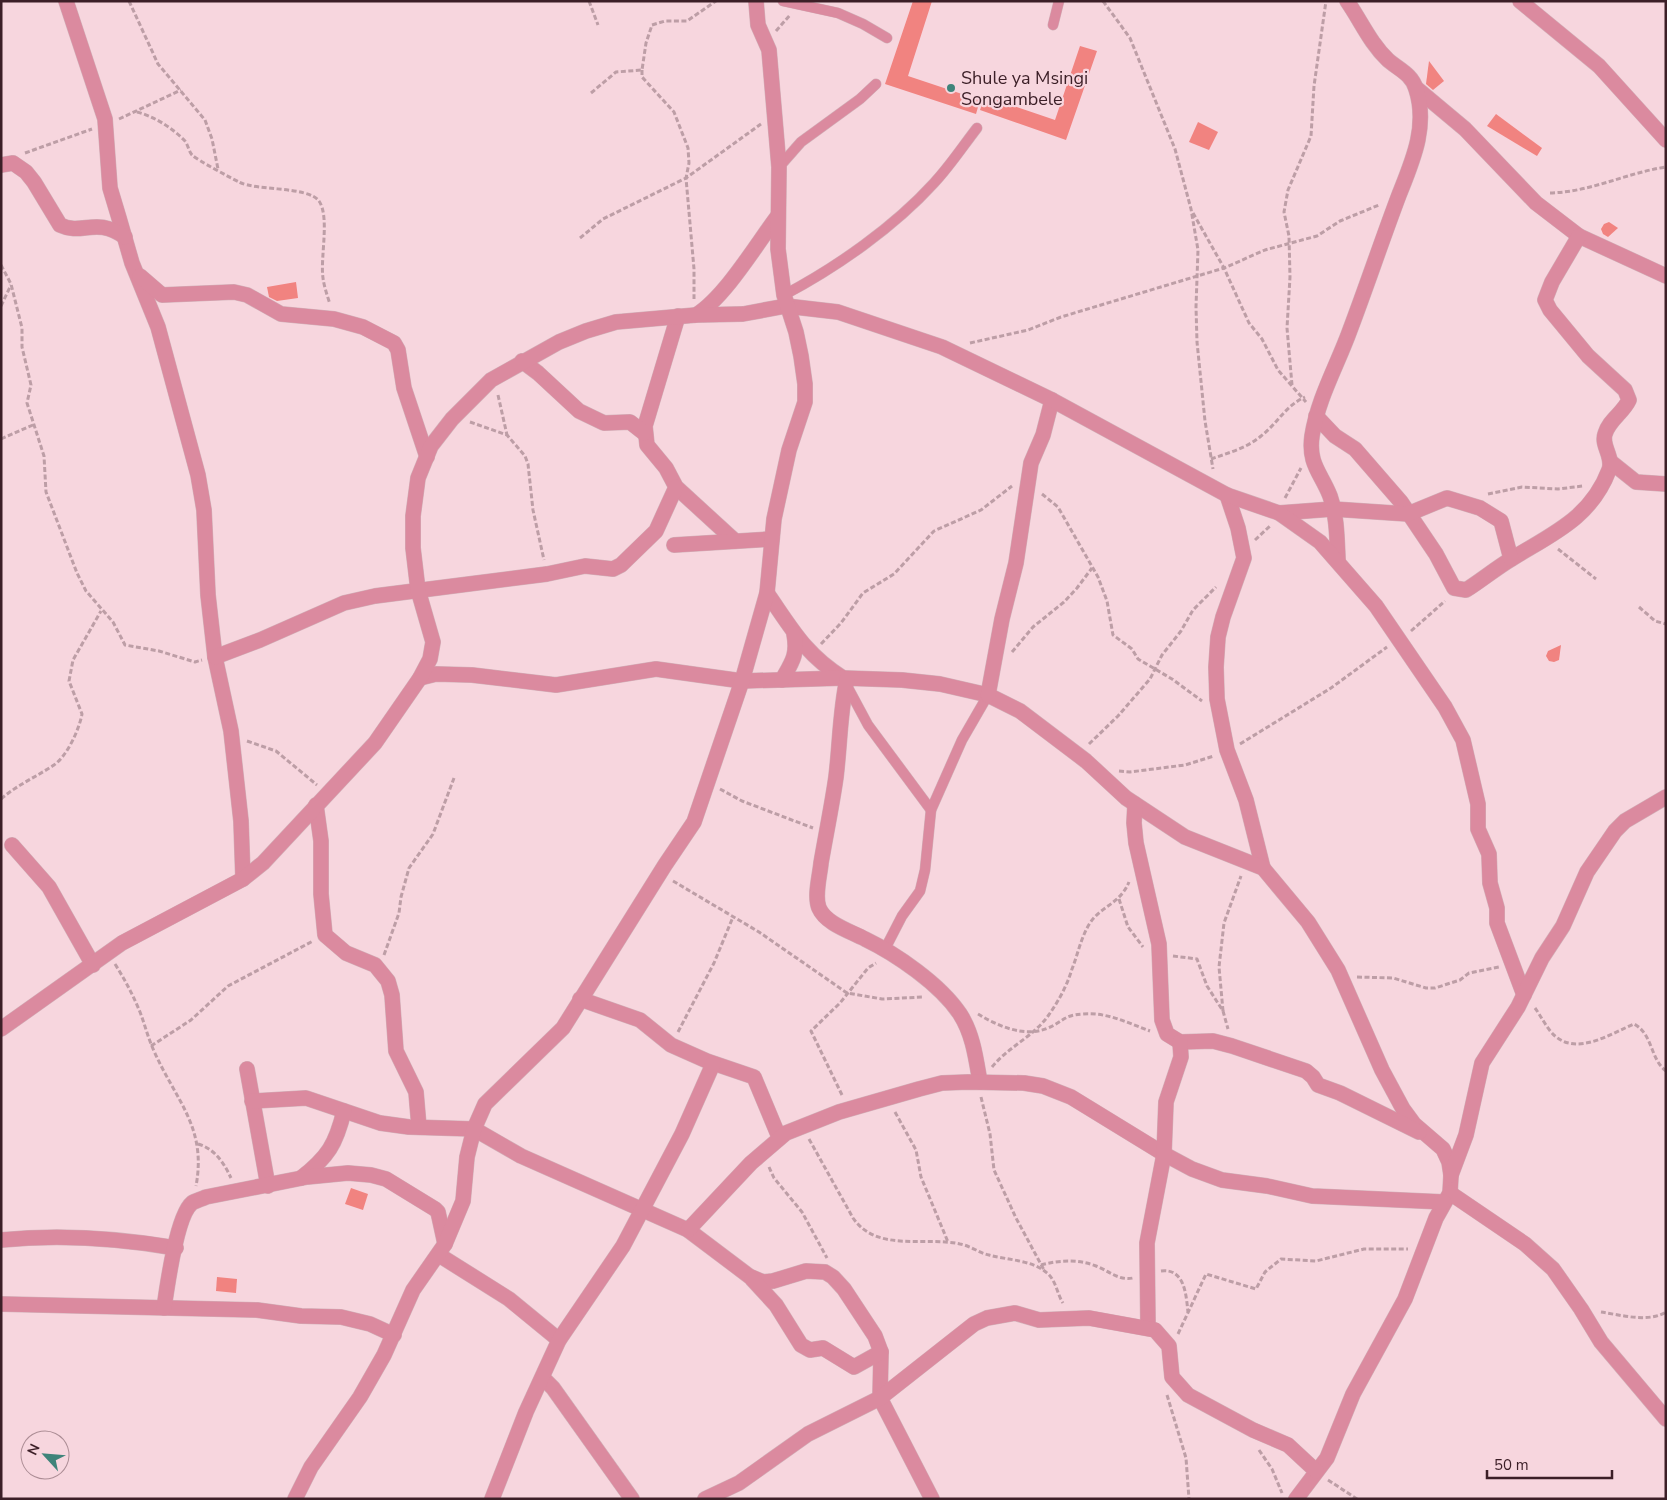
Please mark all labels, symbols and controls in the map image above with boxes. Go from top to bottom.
place label: Shule ya Msingi Songambele [961,66,1088,111]
marker: Shule ya Msingi Songambele [945,82,957,94]
north arrow [20,1430,70,1480]
text: N [23,1441,45,1458]
scale bar [1487,1448,1612,1480]
text: 50 m [1494,1455,1529,1475]

